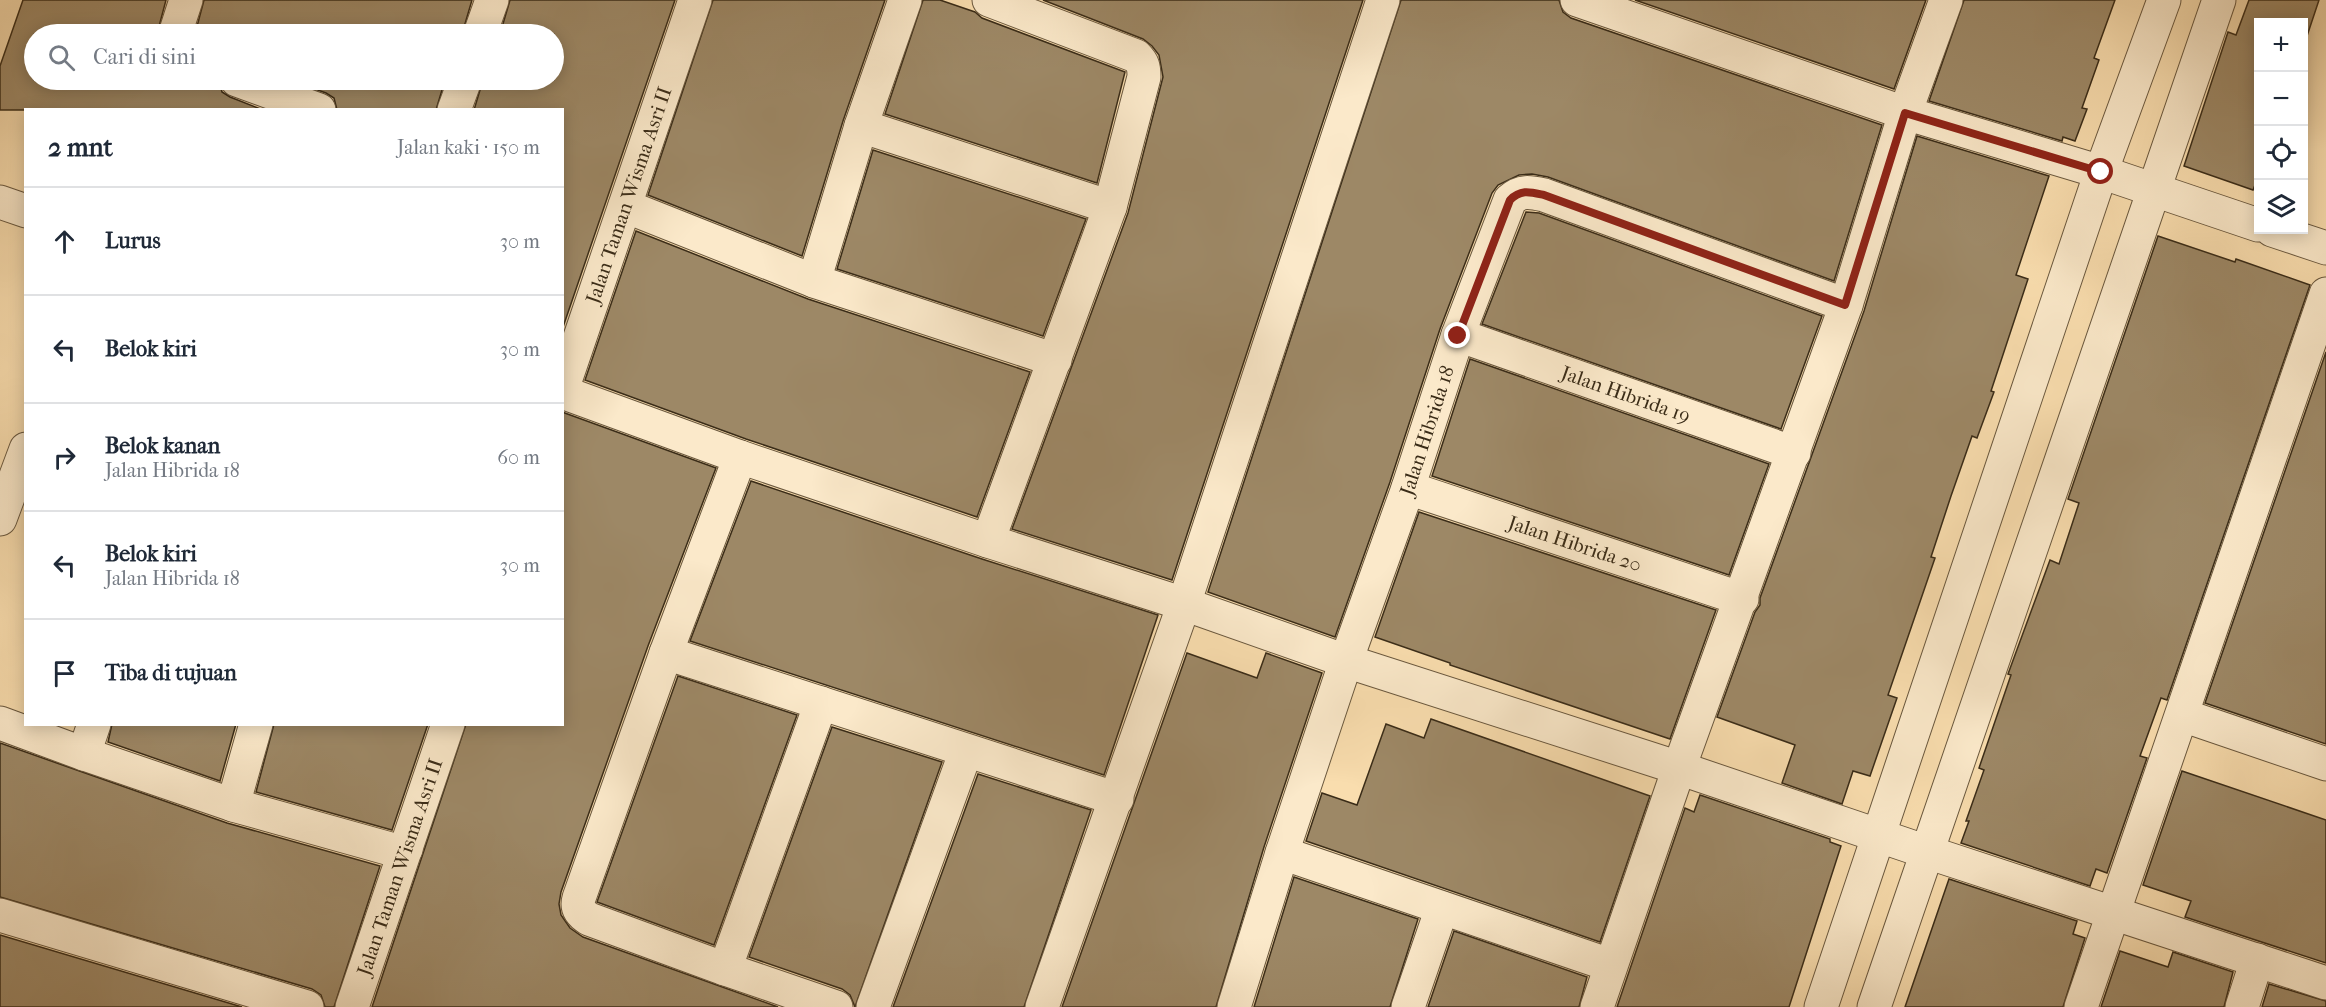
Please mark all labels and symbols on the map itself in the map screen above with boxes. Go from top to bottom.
street label: Jalan Taman Wisma Asri II [580,83,676,308]
route start [2087,158,2113,184]
route end [1444,322,1470,348]
street label: Jalan Hibrida 19 [1556,360,1694,427]
street label: Jalan Hibrida 18 [1394,363,1459,500]
street label: Jalan Hibrida 20 [1503,510,1645,576]
street label: Jalan Taman Wisma Asri II [351,755,447,980]

